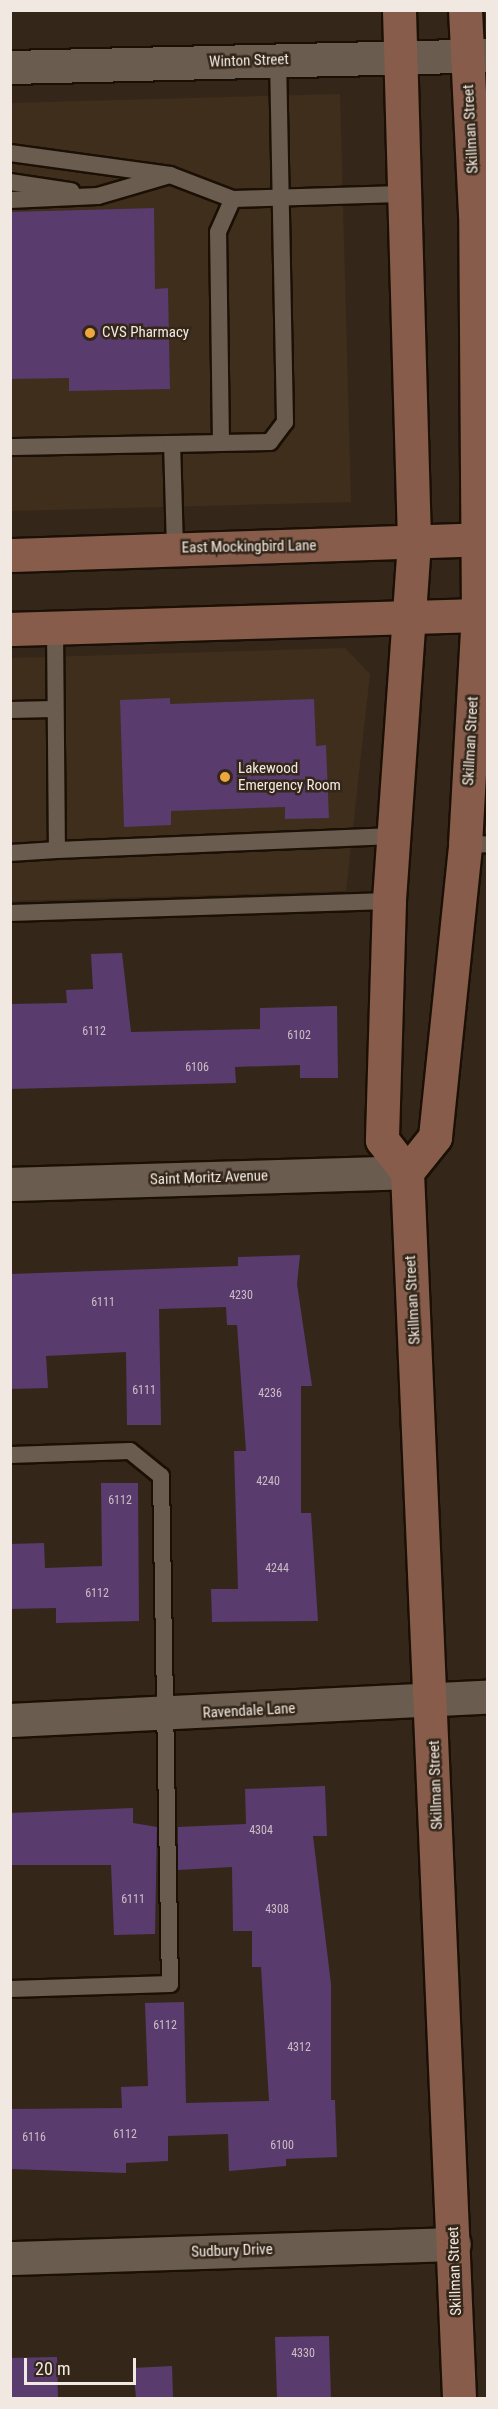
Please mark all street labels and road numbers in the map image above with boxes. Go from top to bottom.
street label: Winton Street [209,51,289,71]
street label: Skillman Street [460,84,482,174]
street label: East Mockingbird Lane [181,537,317,557]
street label: Skillman Street [460,696,482,786]
street label: Saint Moritz Avenue [150,1167,268,1189]
street label: Skillman Street [402,1255,424,1345]
street label: Ravendale Lane [202,1700,296,1722]
street label: Skillman Street [425,1740,447,1830]
street label: Skillman Street [444,2226,466,2316]
street label: Sudbury Drive [191,2241,273,2261]

